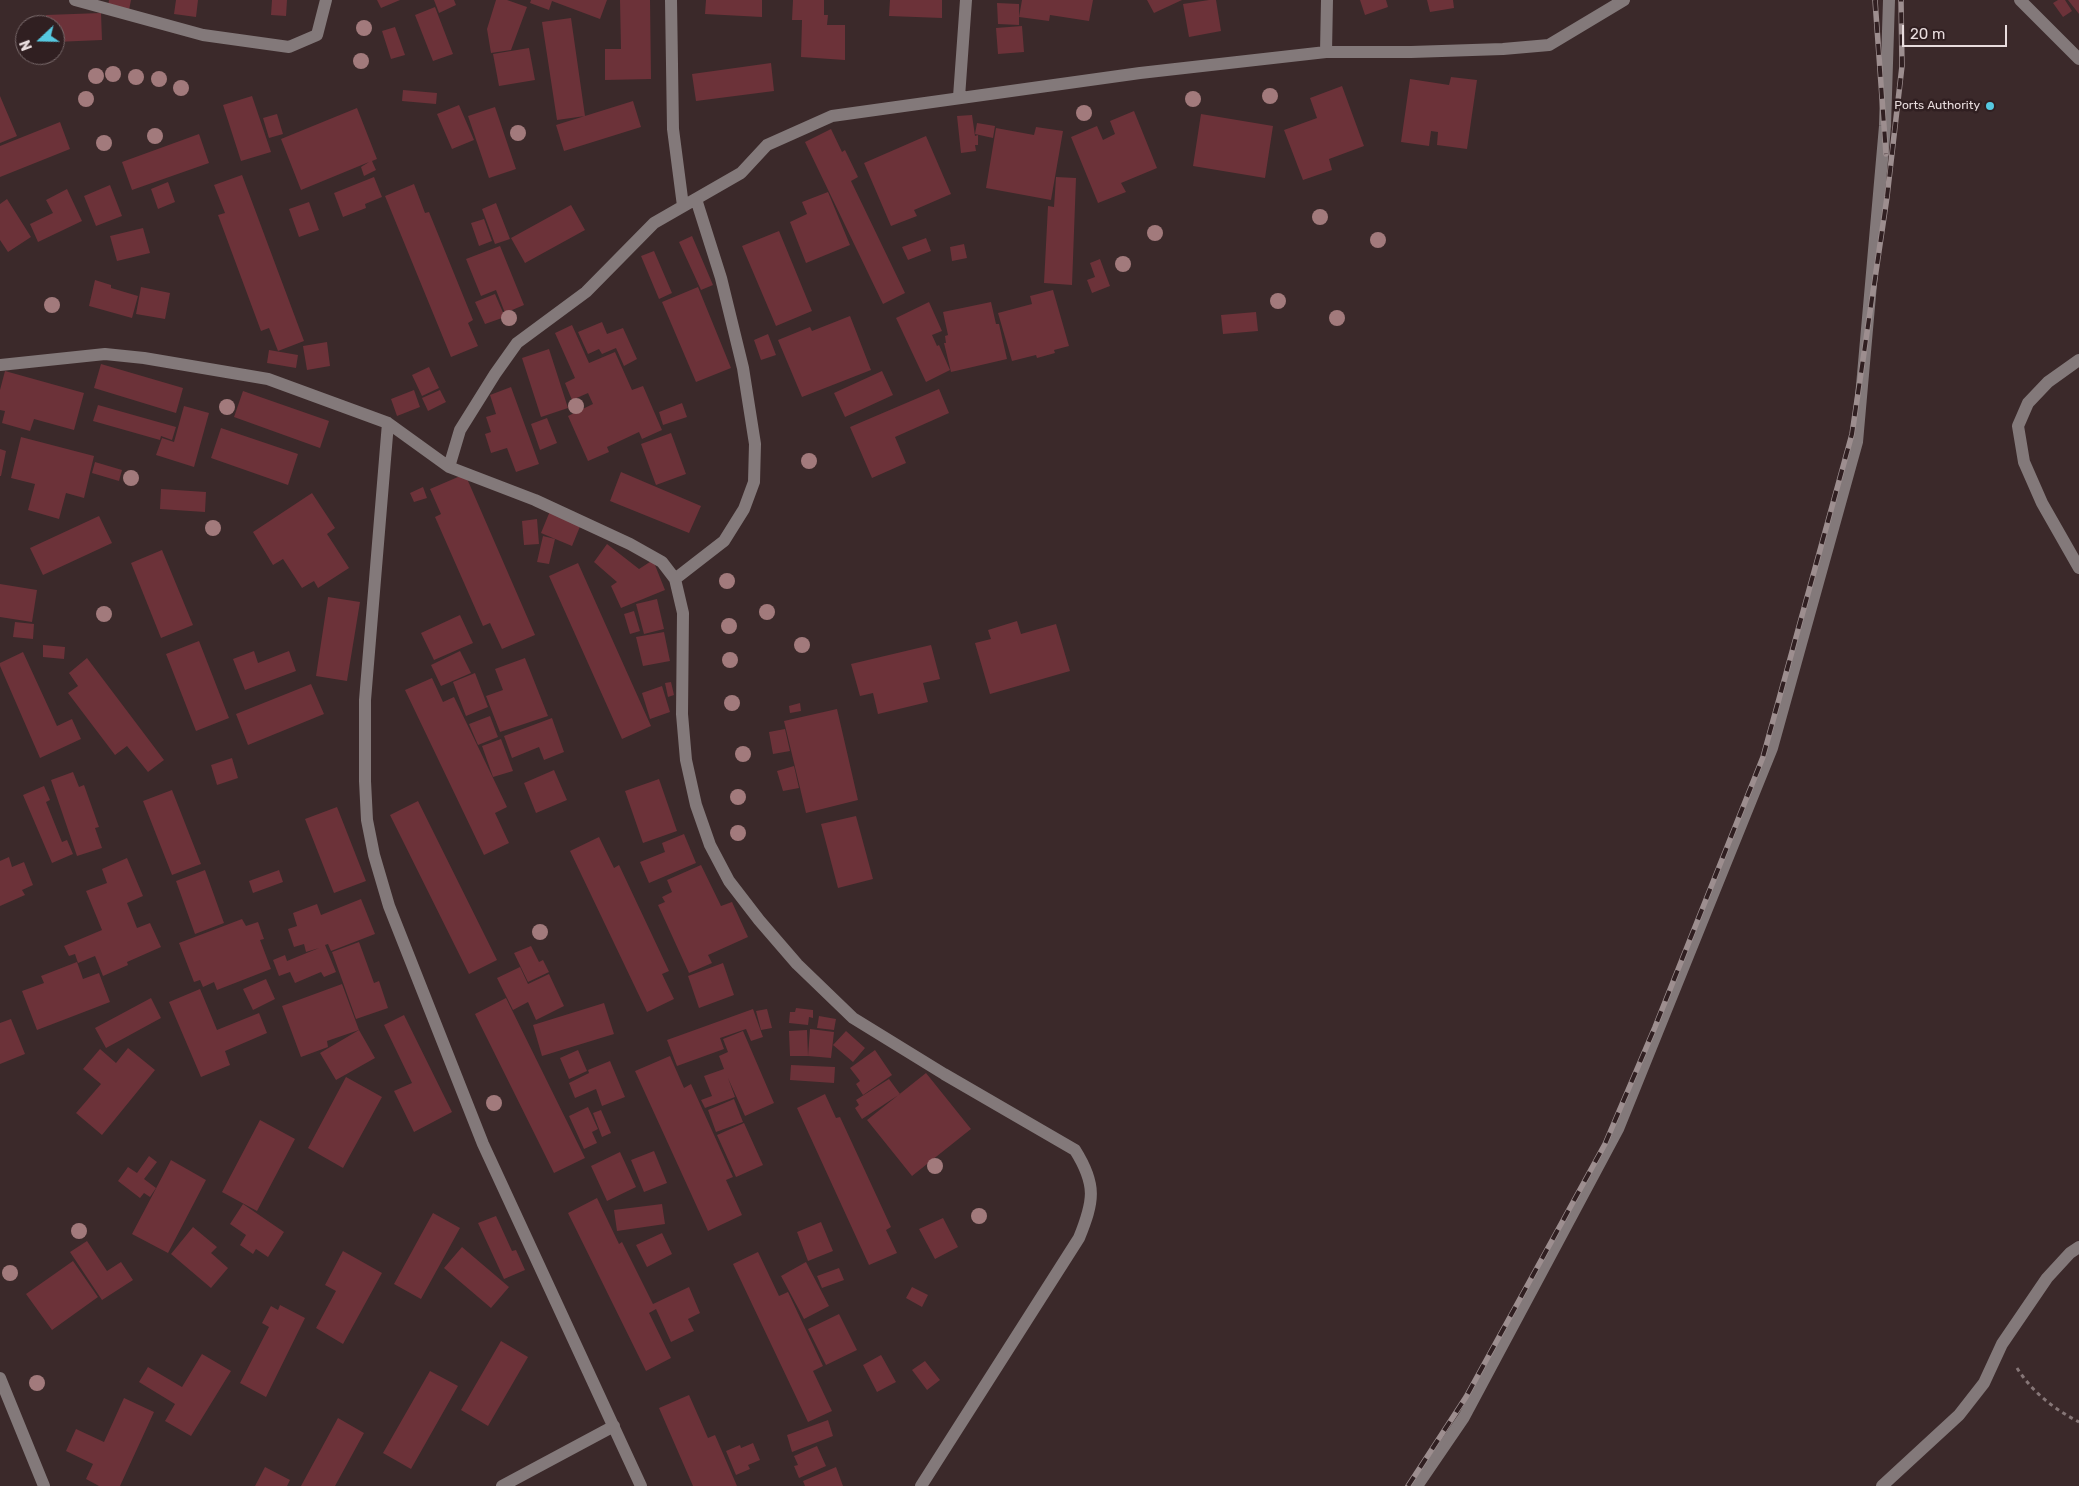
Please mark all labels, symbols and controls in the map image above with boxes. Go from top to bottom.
north arrow [15,15,65,65]
scale bar [1904,15,2009,47]
text: 20 m [1910,25,1945,43]
text: N [17,37,36,53]
place label: Ports Authority [1894,99,1980,113]
marker: Ports Authority [1984,100,1996,112]

